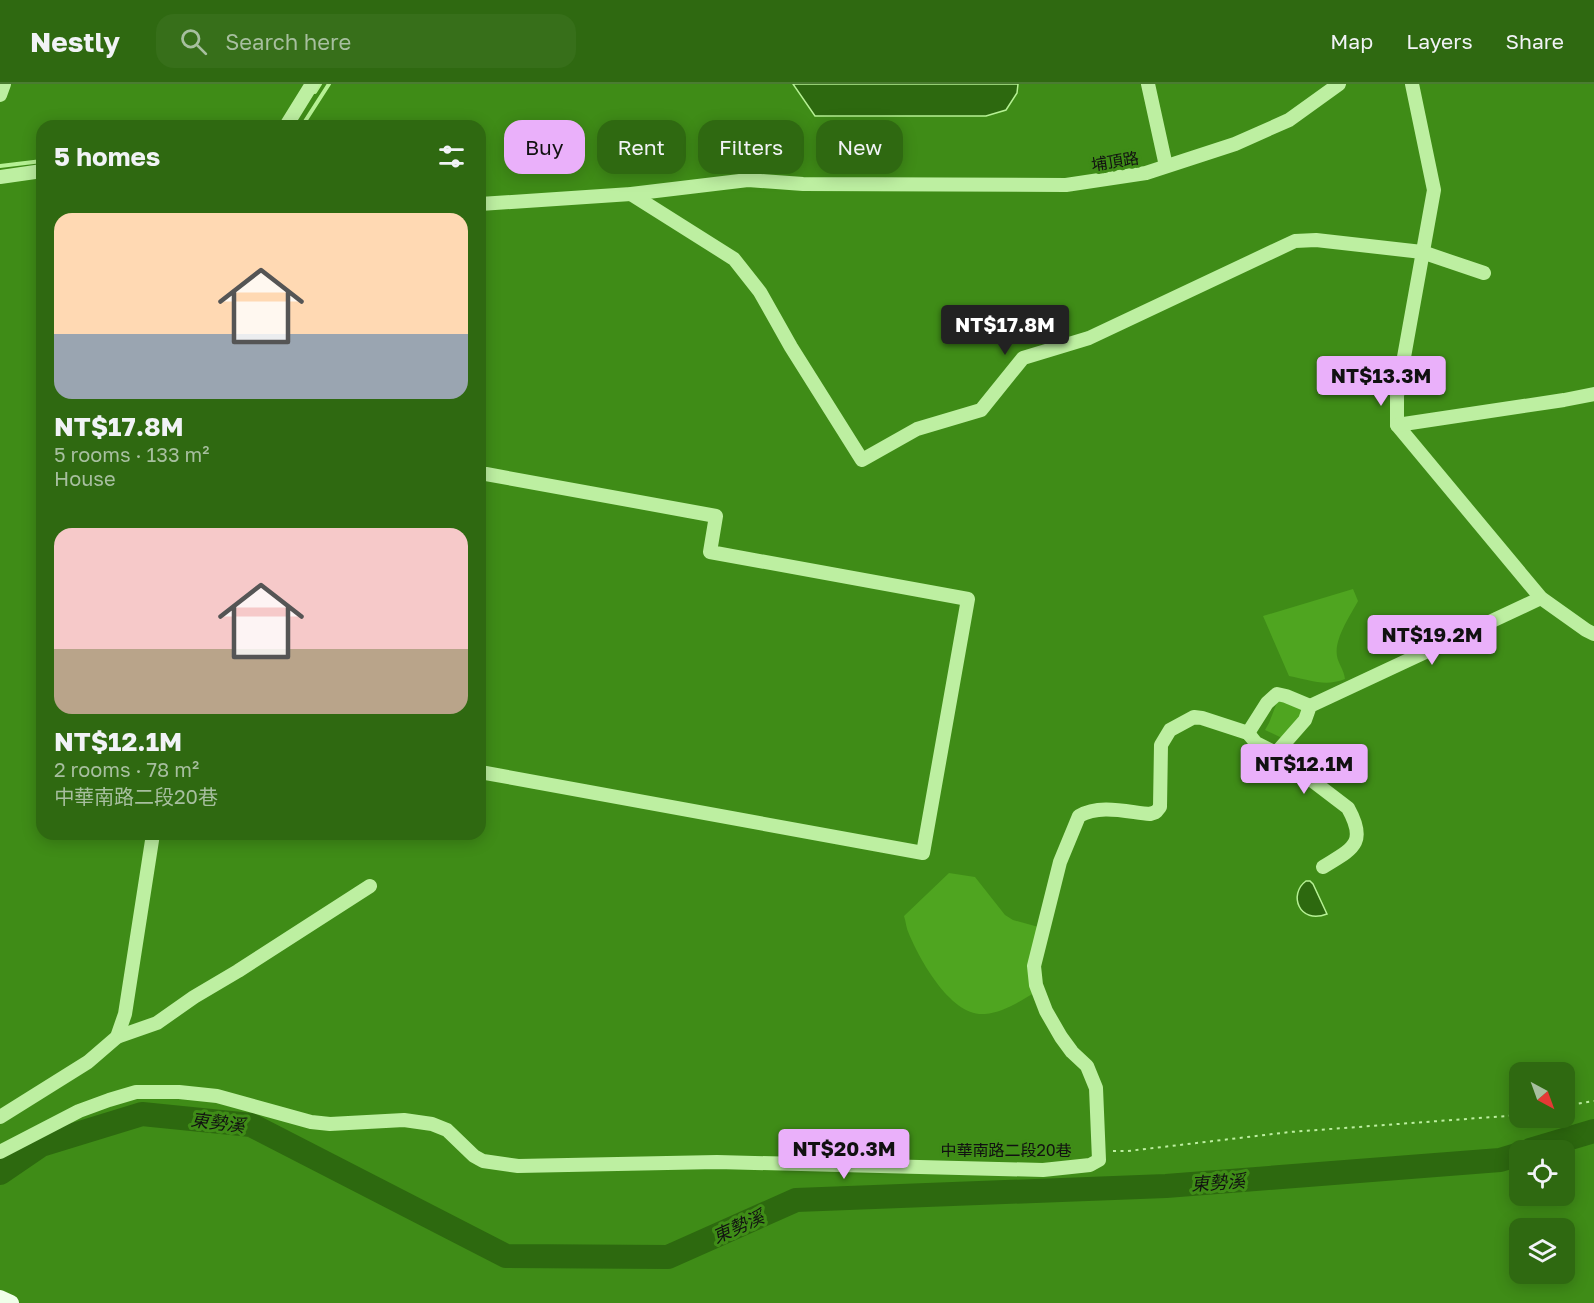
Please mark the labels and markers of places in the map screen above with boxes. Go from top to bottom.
pin: NT$17.8M [943,305,1067,356]
pin: NT$13.3M [1319,356,1443,407]
pin: NT$19.2M [1370,615,1494,666]
pin: NT$12.1M [1242,744,1366,795]
pin: NT$20.3M [782,1129,906,1180]

